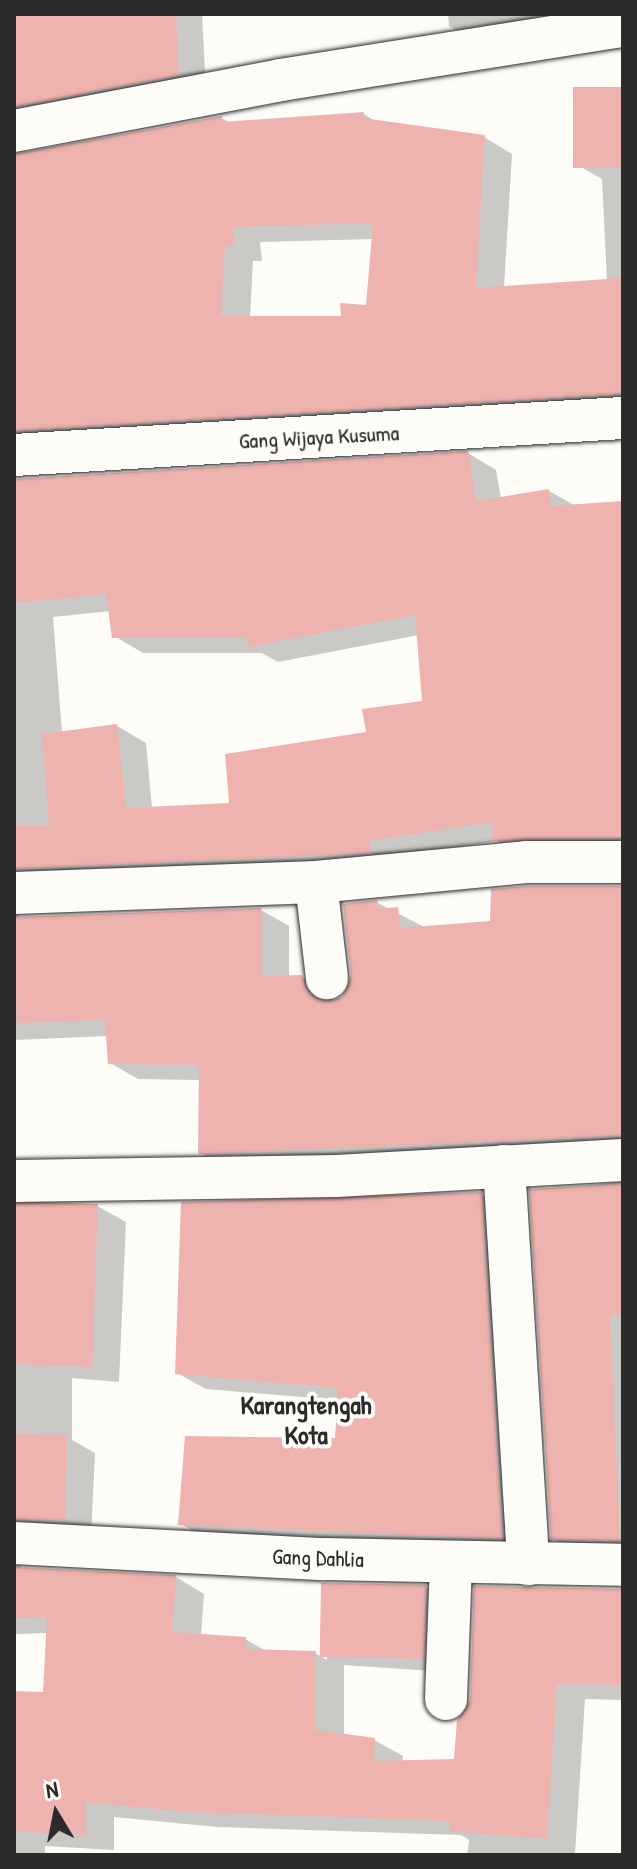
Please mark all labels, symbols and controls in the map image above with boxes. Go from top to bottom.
street label: Gang Wijaya Kusuma [238,420,400,454]
district label: Karangtengah Kota [240,1389,372,1450]
street label: Gang Dahlia [272,1543,364,1573]
north arrow [16,1773,96,1853]
text: N [43,1774,60,1805]

